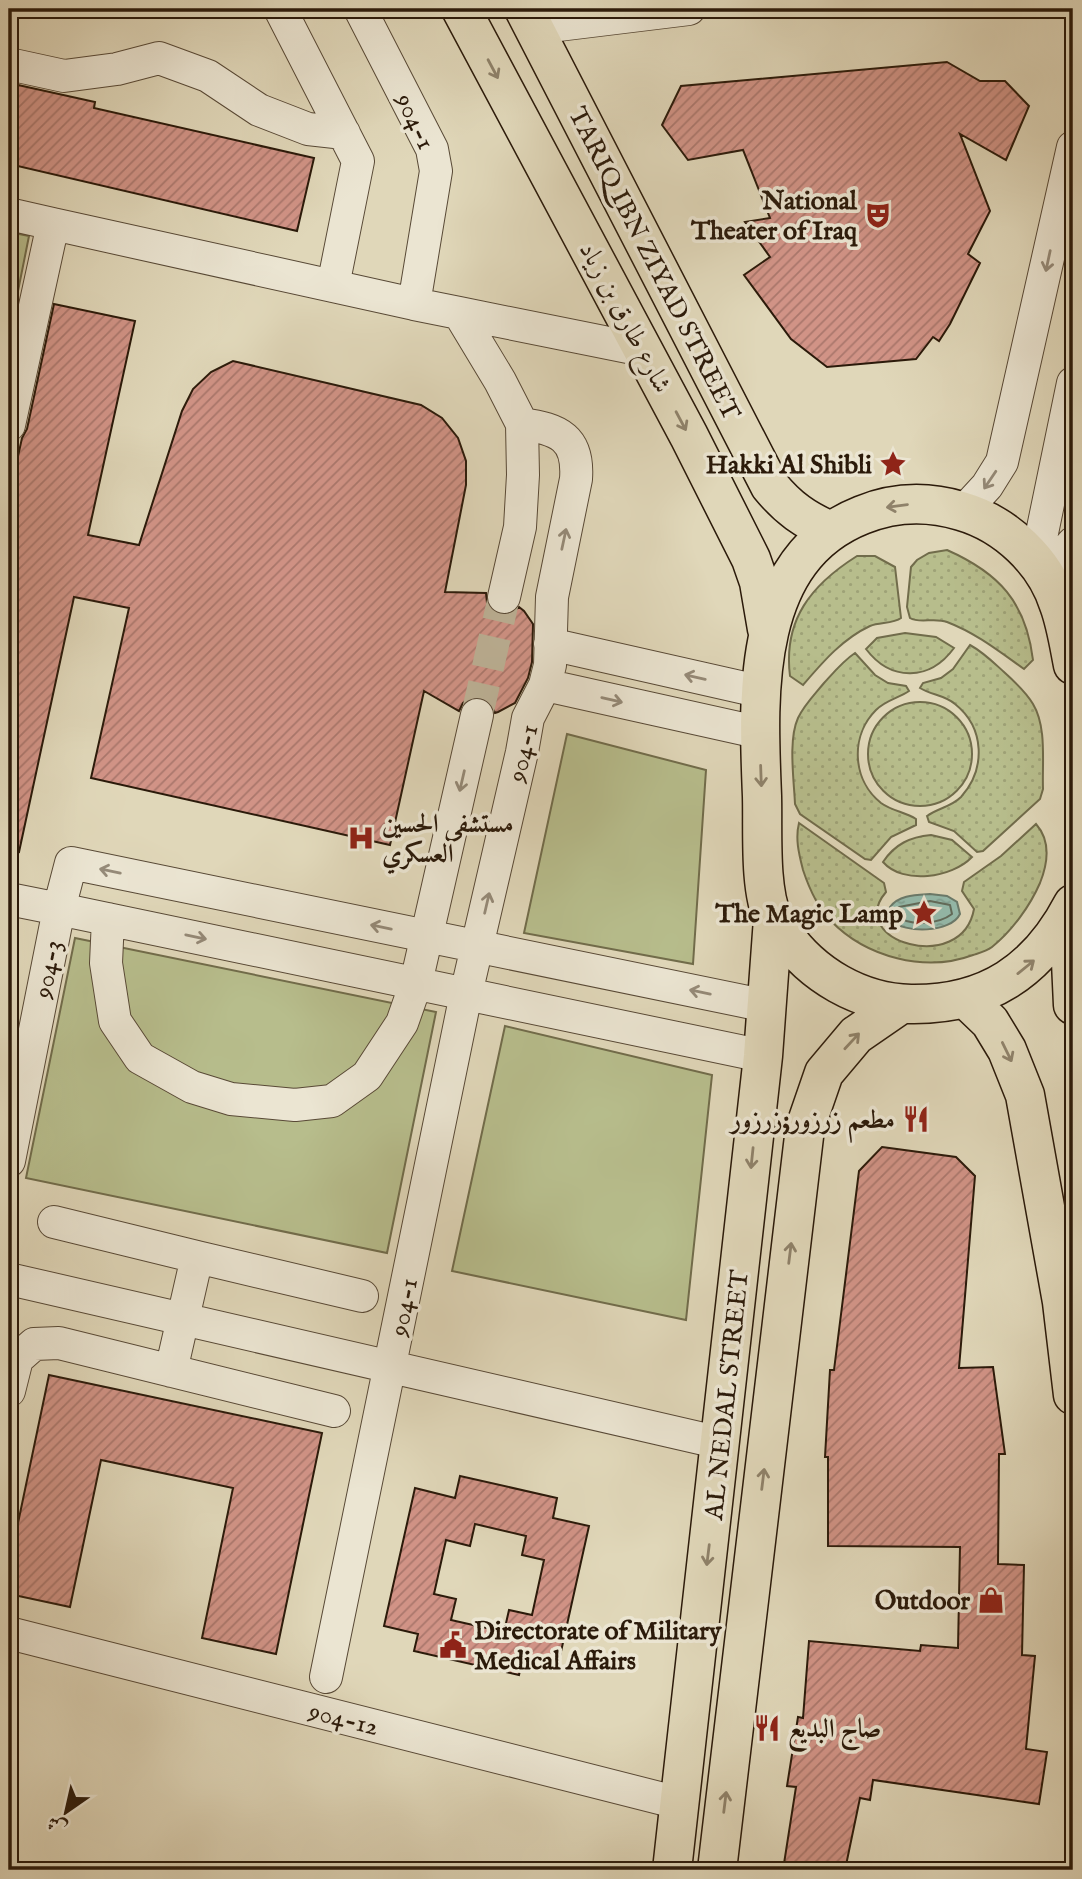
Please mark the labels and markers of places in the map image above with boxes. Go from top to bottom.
place label: National Theater of Iraq [690,185,858,248]
theatre icon: National Theater of Iraq [863,200,893,230]
place label: Hakki Al Shibli [706,449,872,482]
place icon: Hakki Al Shibli [878,449,908,479]
place label: مستشفى الحسين العسكري [382,808,514,875]
hospital icon: مستشفى الحسين العسكري [346,823,376,853]
place label: The Magic Lamp [714,898,903,931]
place icon: The Magic Lamp [909,898,939,928]
place label: مطعم زرزور;زرزور [728,1104,895,1143]
restaurant icon: مطعم زرزور;زرزور [901,1104,931,1134]
place label: Outdoor [875,1585,970,1618]
shop icon: Outdoor [976,1585,1006,1615]
place label: Directorate of Military Medical Affairs [474,1615,723,1678]
public building icon: Directorate of Military Medical Affairs [438,1630,468,1660]
restaurant icon: صاج البديع [752,1713,782,1743]
place label: صاج البديع [788,1713,882,1752]

